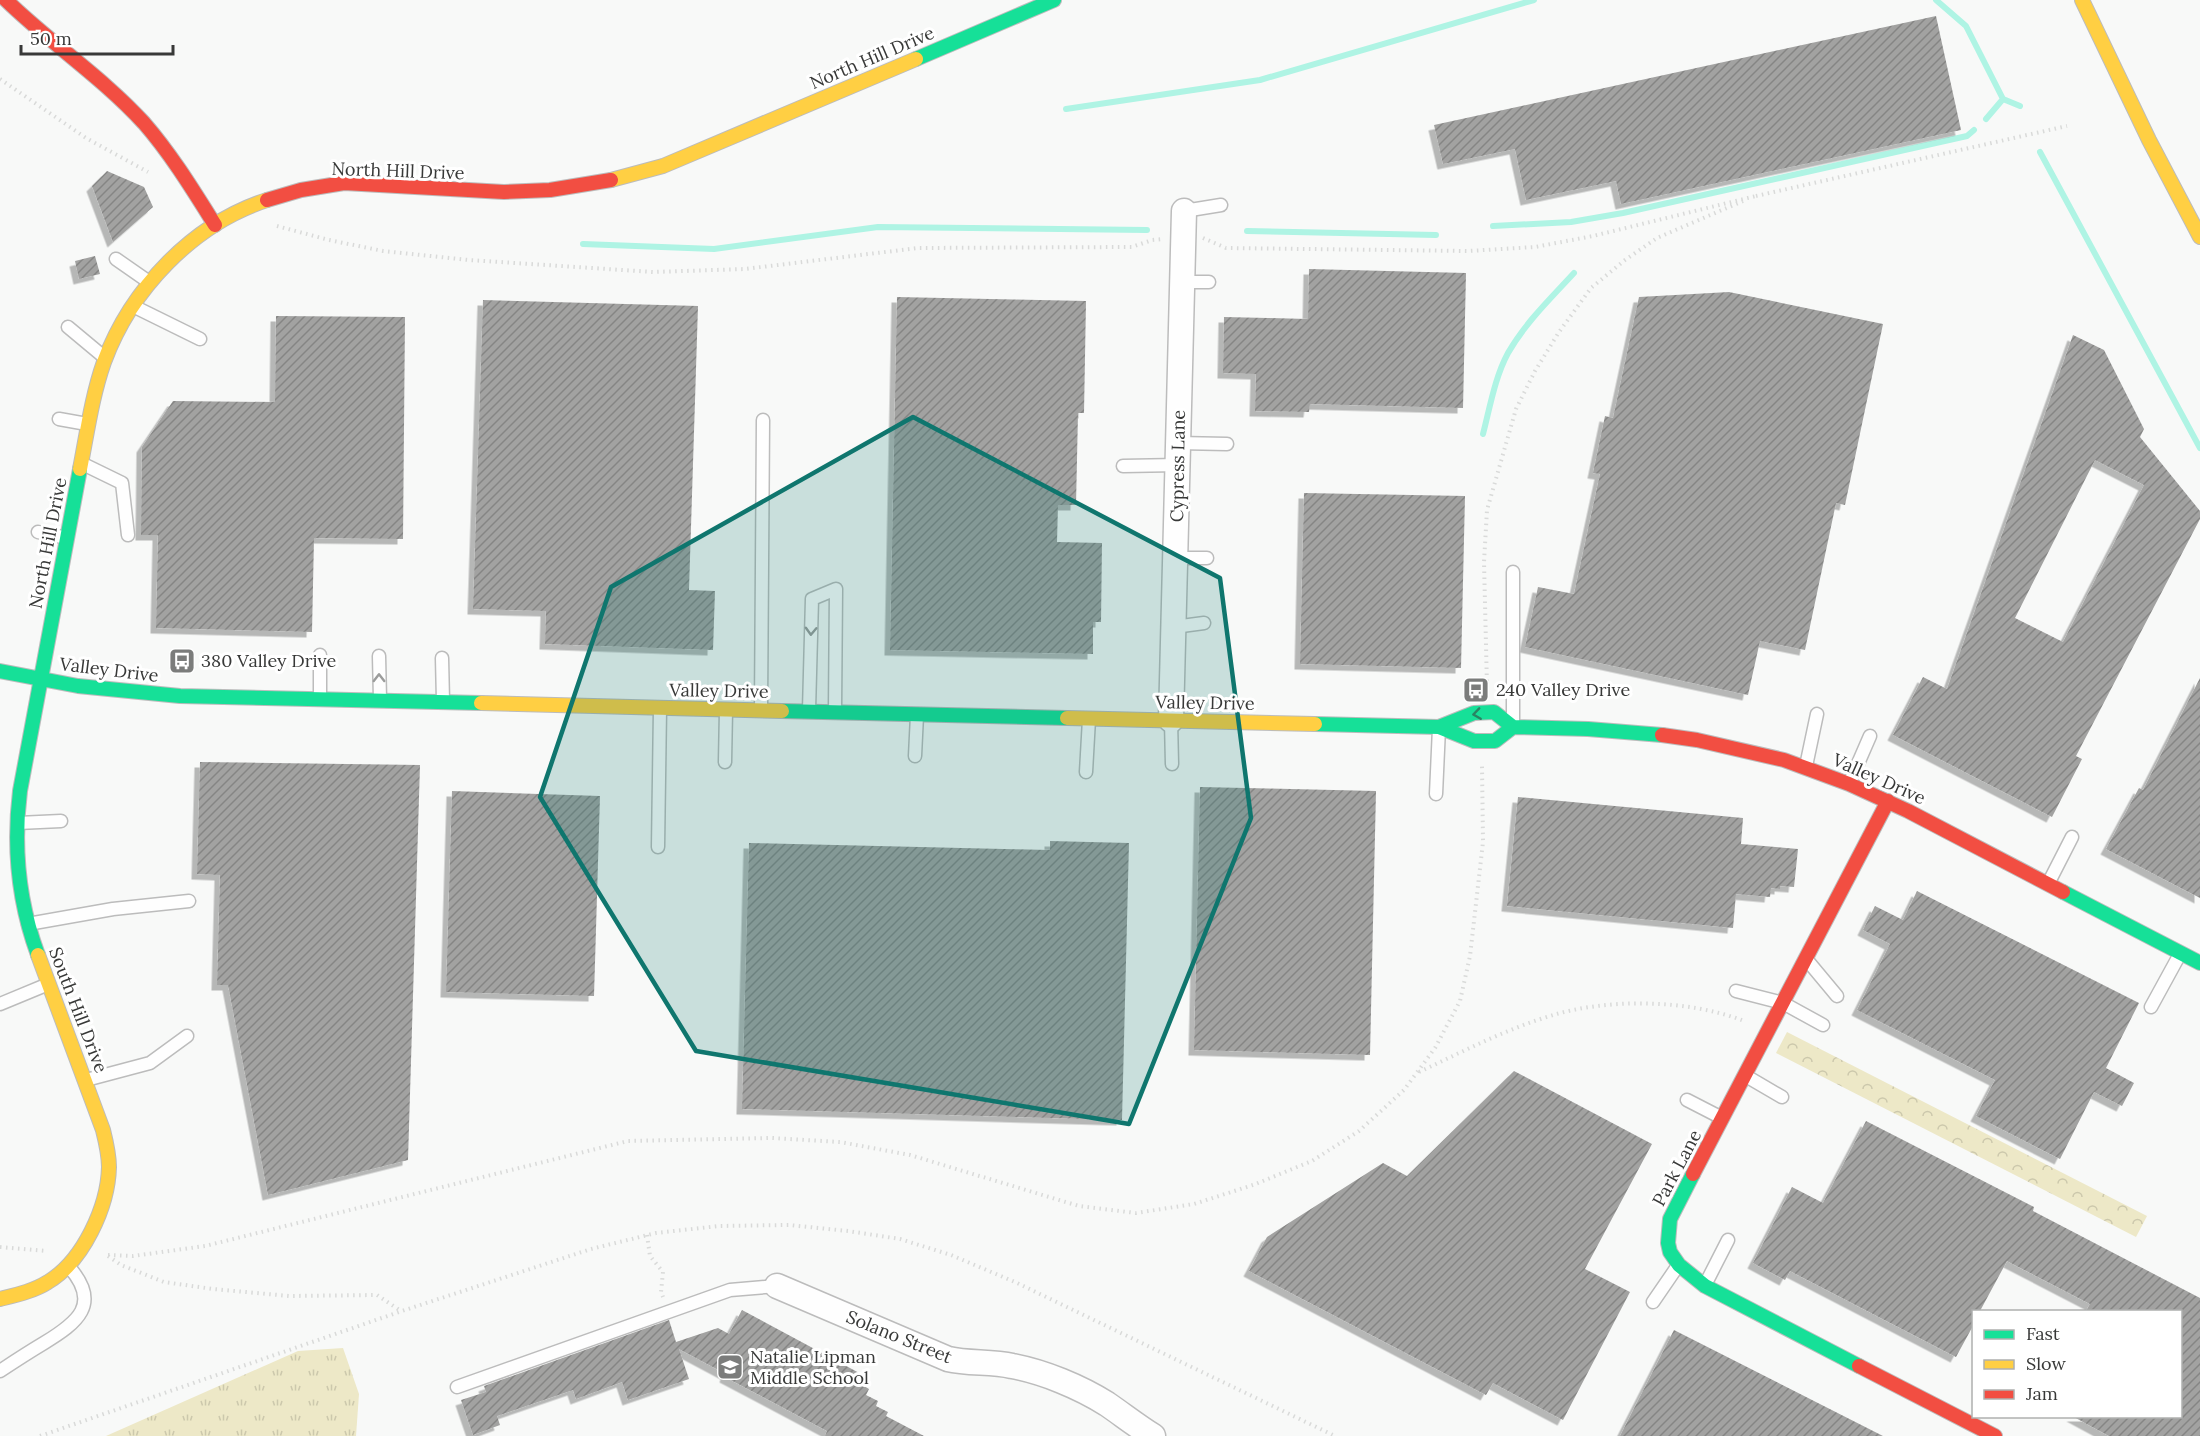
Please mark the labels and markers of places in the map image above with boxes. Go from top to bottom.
bus stop icon: 380 Valley Drive [167,646,197,676]
place label: 380 Valley Drive [201,649,337,672]
bus stop icon: 240 Valley Drive [1461,675,1491,705]
place label: 240 Valley Drive [1496,678,1631,701]
place label: Natalie Lipman Middle School [750,1345,876,1389]
school or university icon: Natalie Lipman Middle School [715,1352,745,1382]

